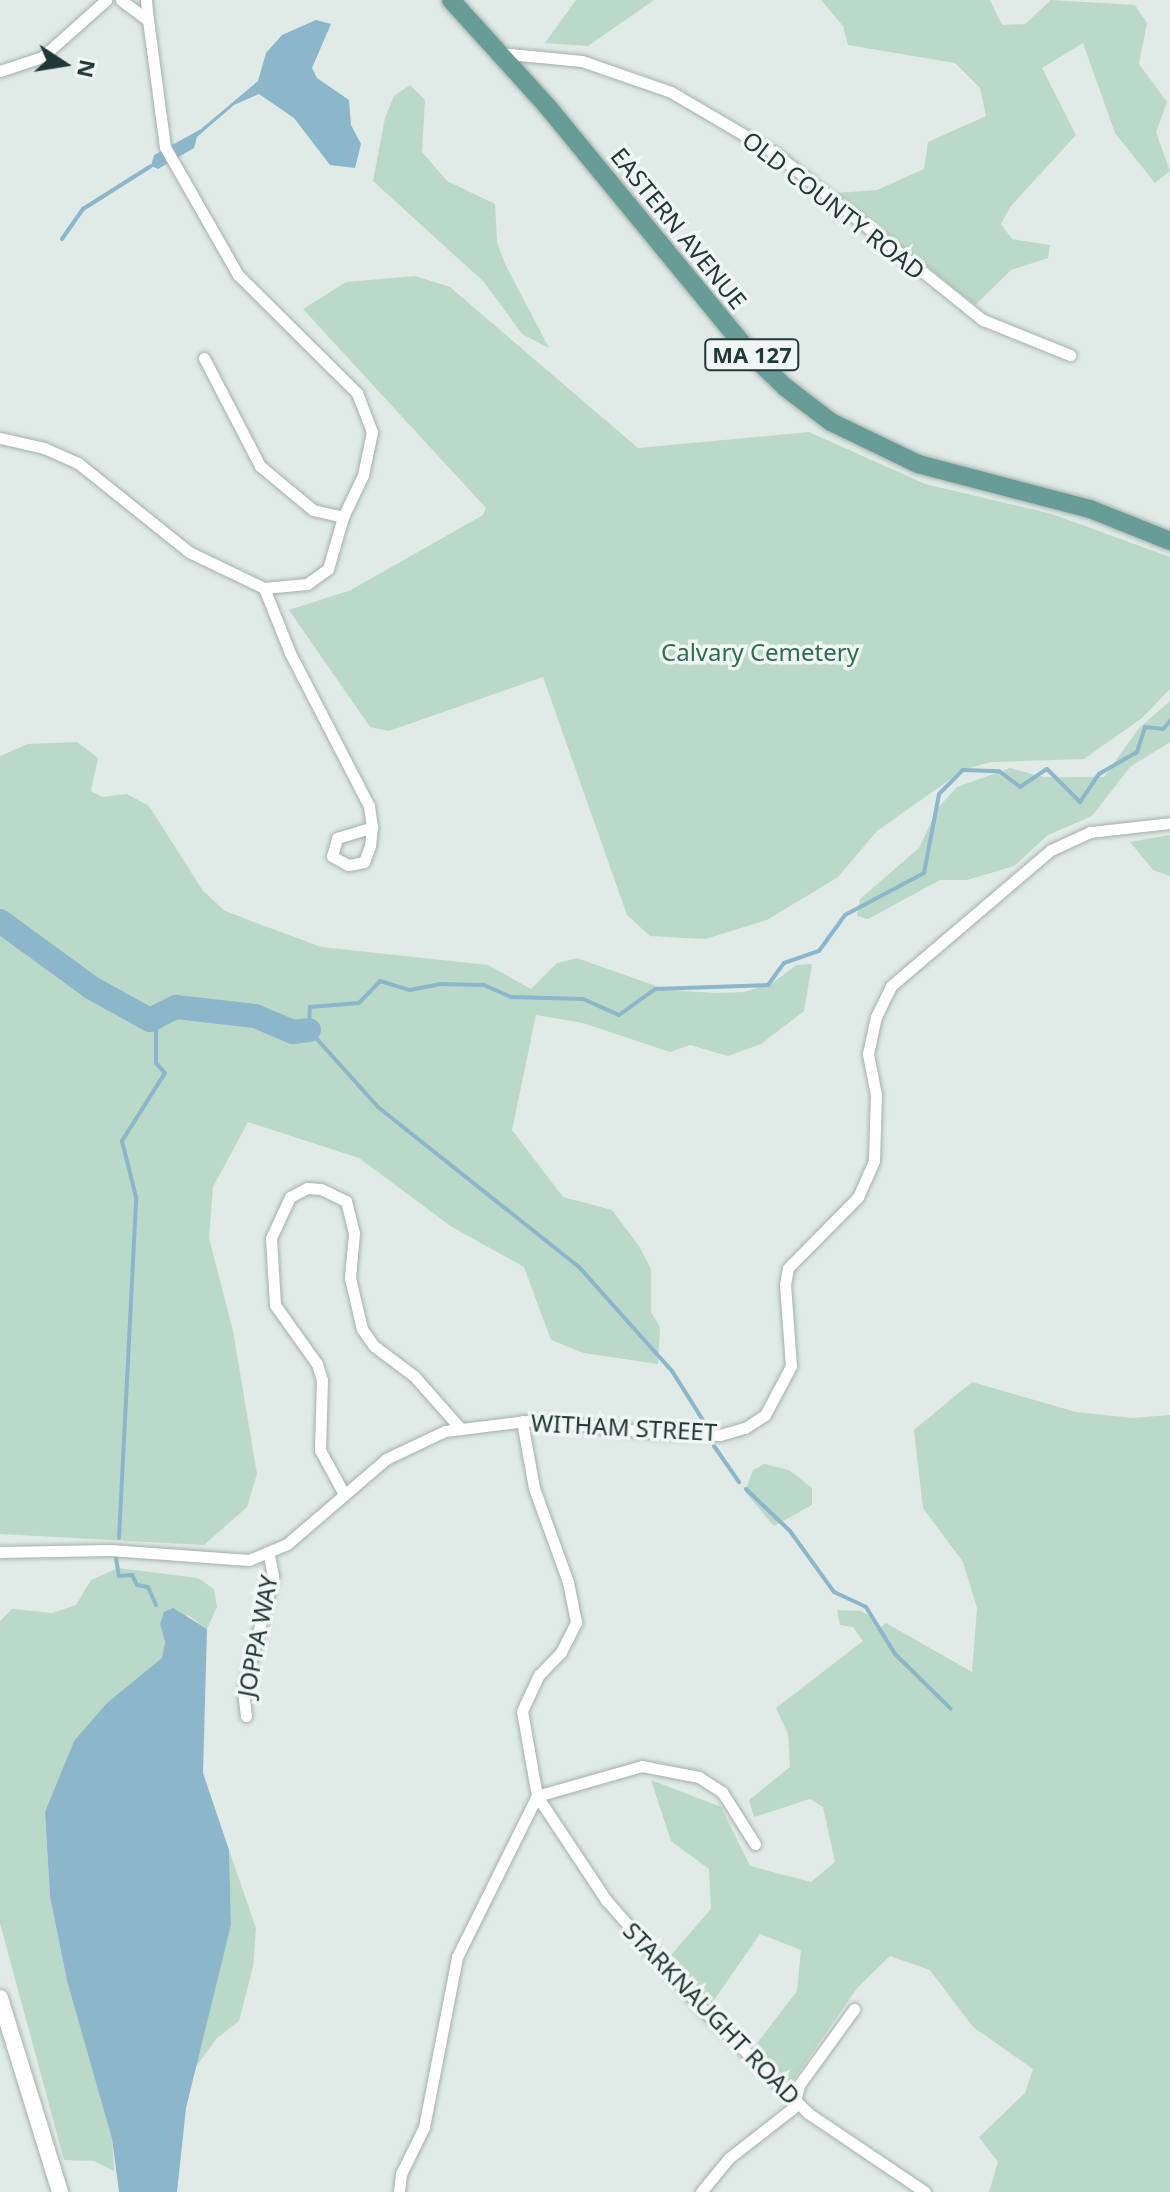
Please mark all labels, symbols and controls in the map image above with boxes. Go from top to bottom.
north arrow [24,24,104,104]
text: N [71,57,104,81]
street label: OLD COUNTY ROAD [737,125,931,285]
street label: EASTERN AVENUE [605,142,753,314]
road number: MA 127 [704,337,800,373]
park label: Calvary Cemetery [661,638,859,666]
street label: WITHAM STREET [530,1408,718,1446]
street label: JOPPA WAY [231,1573,283,1699]
street label: STARKNAUGHT ROAD [618,1916,806,2110]

